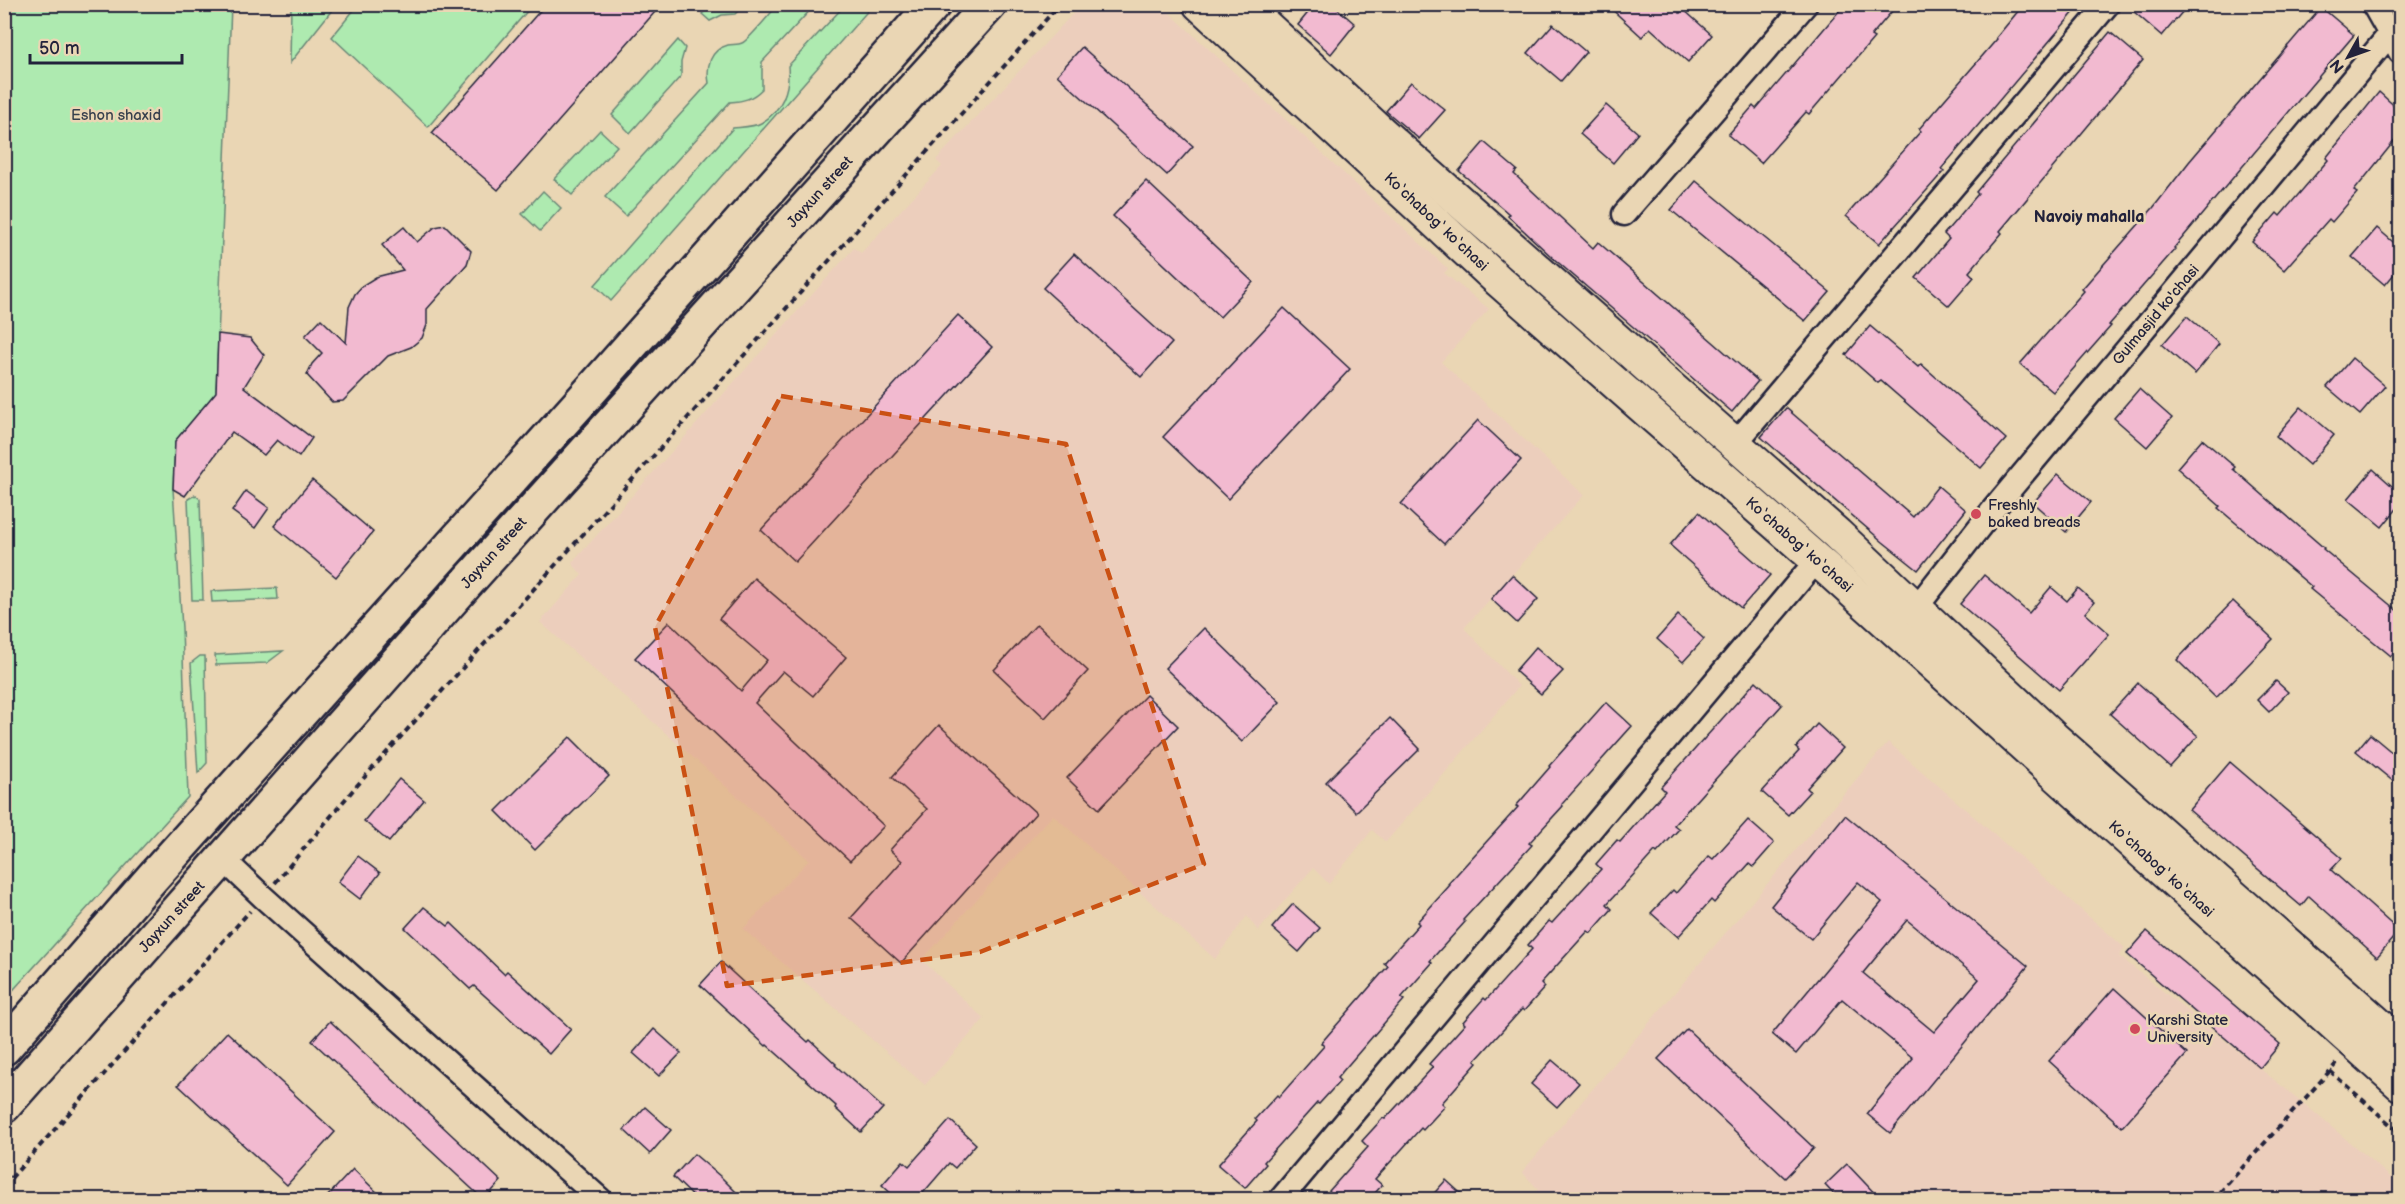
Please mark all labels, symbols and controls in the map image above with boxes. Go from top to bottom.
scale bar [30,27,182,65]
north arrow [2318,27,2378,87]
text: 50 m [39,38,80,59]
text: N [2327,55,2349,76]
park label: Eshon shaxid [71,106,161,125]
street label: Jayxun street [783,152,857,232]
street label: Ko‘chabog‘ ko‘chasi [1380,169,1492,275]
district label: Navoiy mahalla [2034,208,2144,227]
street label: Gulmasjid ko'chasi [2108,261,2204,369]
street label: Ko‘chabog‘ ko‘chasi [1742,493,1856,597]
place label: Freshly baked breads [1988,496,2081,532]
marker: Freshly baked breads [1969,507,1983,521]
street label: Jayxun street [457,513,531,593]
street label: Ko‘chabog‘ ko‘chasi [2104,816,2218,922]
street label: Jayxun street [135,877,209,957]
place label: Karshi State University [2147,1011,2228,1047]
marker: Karshi State University [2128,1022,2142,1036]

